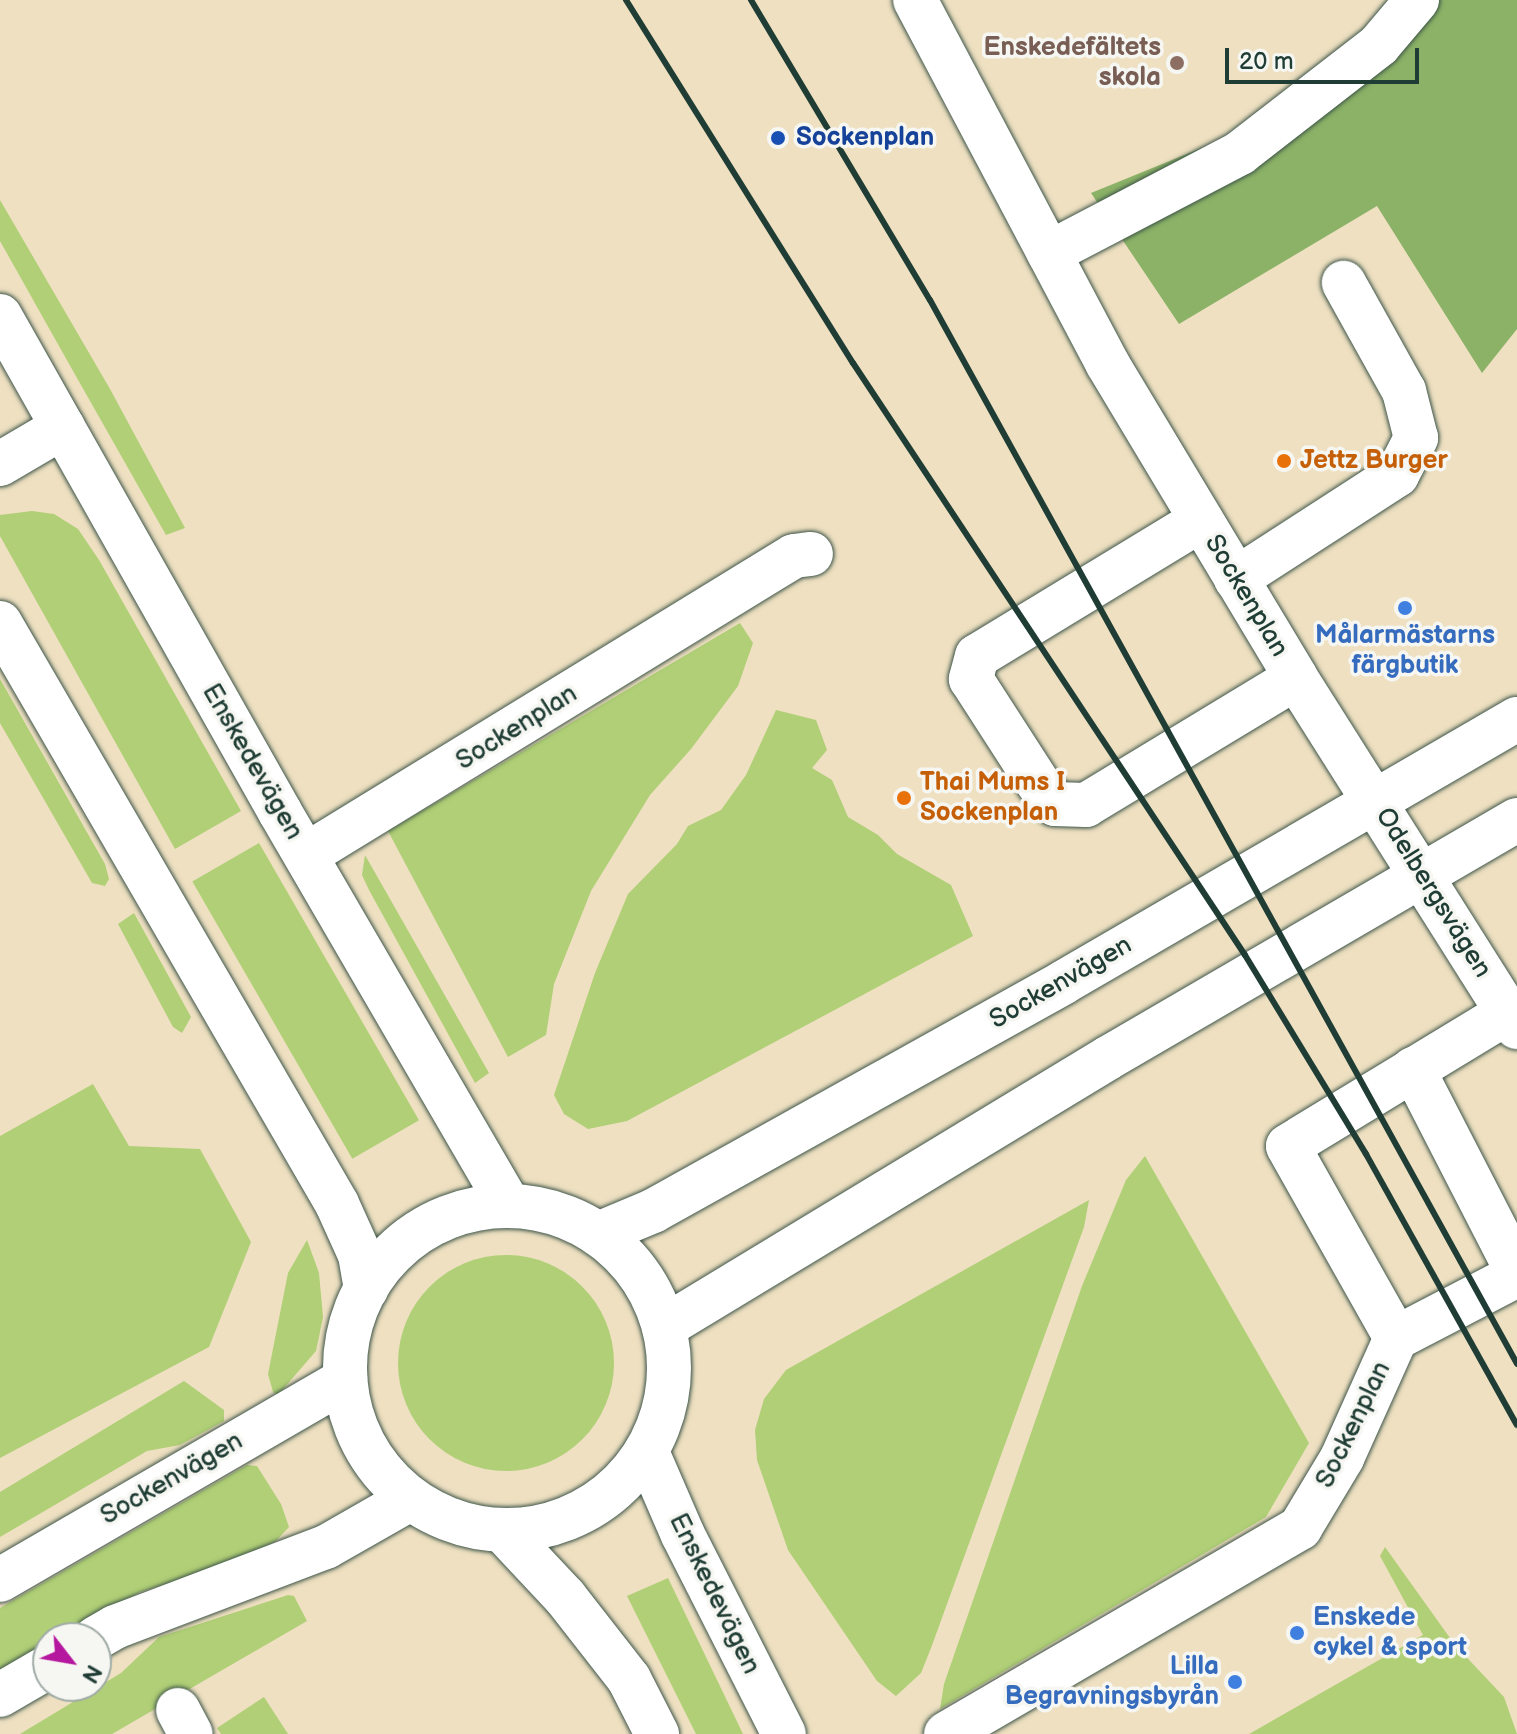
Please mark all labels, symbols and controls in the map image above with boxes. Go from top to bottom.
place label: Enskedefältets skola [983,32,1161,94]
scale bar [1229,32,1423,82]
text: 20 m [1239,47,1294,76]
marker: Enskedefältets skola [1168,54,1186,72]
place label: Sockenplan [796,122,934,154]
marker: Sockenplan [767,127,789,149]
place label: Jettz Burger [1300,445,1448,477]
marker: Jettz Burger [1275,452,1293,470]
street label: Sockenplan [1197,529,1295,663]
marker: Målarmästarns färgbutik [1396,599,1414,617]
place label: Målarmästarns färgbutik [1315,620,1495,682]
street label: Enskedevägen [195,679,309,845]
street label: Sockenplan [451,679,583,777]
place label: Thai Mums I Sockenplan [920,767,1065,828]
marker: Thai Mums I Sockenplan [895,789,913,807]
street label: Odelbergsvägen [1368,802,1498,984]
street label: Sockenvägen [984,930,1138,1036]
street label: Sockenplan [1310,1357,1398,1493]
street label: Sockenvägen [95,1426,249,1532]
street label: Enskedevägen [662,1509,766,1679]
place label: Enskede cykel & sport [1313,1602,1467,1664]
north arrow [32,1622,112,1702]
marker: Enskede cykel & sport [1288,1624,1306,1642]
place label: Lilla Begravningsbyrån [1005,1651,1219,1712]
text: N [75,1660,107,1688]
marker: Lilla Begravningsbyrån [1226,1673,1244,1691]

